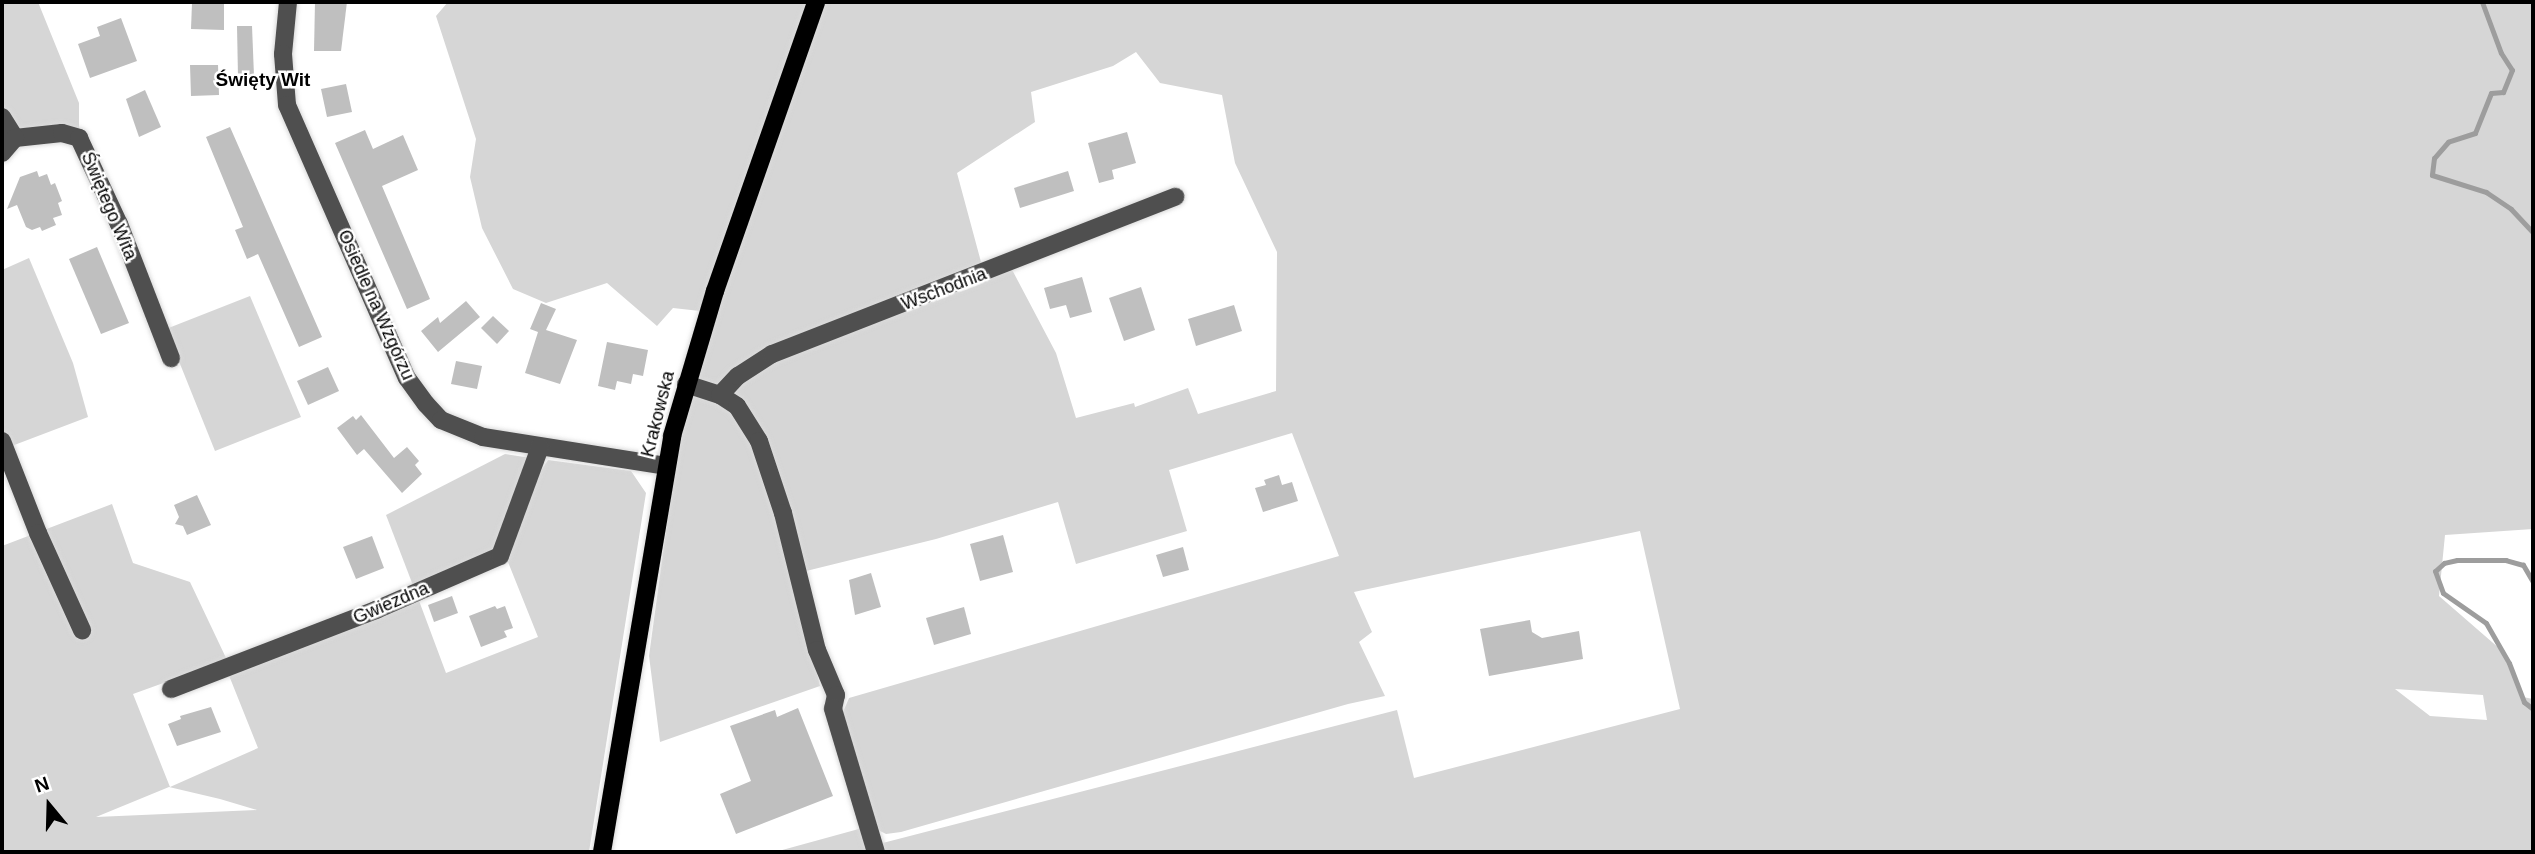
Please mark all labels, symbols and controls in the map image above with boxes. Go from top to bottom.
district label: Święty Wit [216,69,310,91]
street label: Świętego Wita [77,149,141,263]
street label: Osiedle na Wzgórzu [333,227,419,383]
street label: Wschodnia [899,263,989,315]
street label: Krakowska [637,369,679,459]
street label: Gwiezdna [350,577,432,629]
north arrow [14,770,84,840]
text: N [32,773,52,797]

